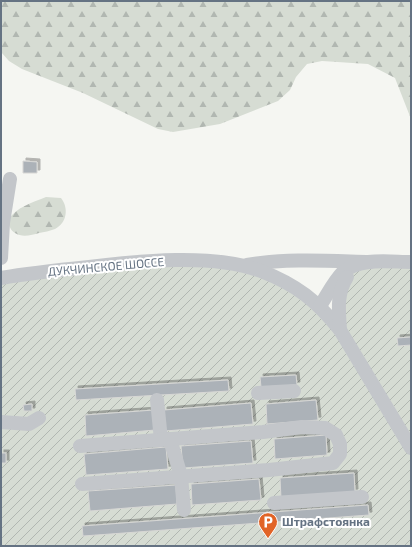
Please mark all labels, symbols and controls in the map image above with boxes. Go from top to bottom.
street label: ДУКЧИНСКОЕ ШОССЕ [47,254,165,278]
parking icon: Штрафстоянка [257,511,279,539]
place label: Штрафстоянка [282,514,370,528]

